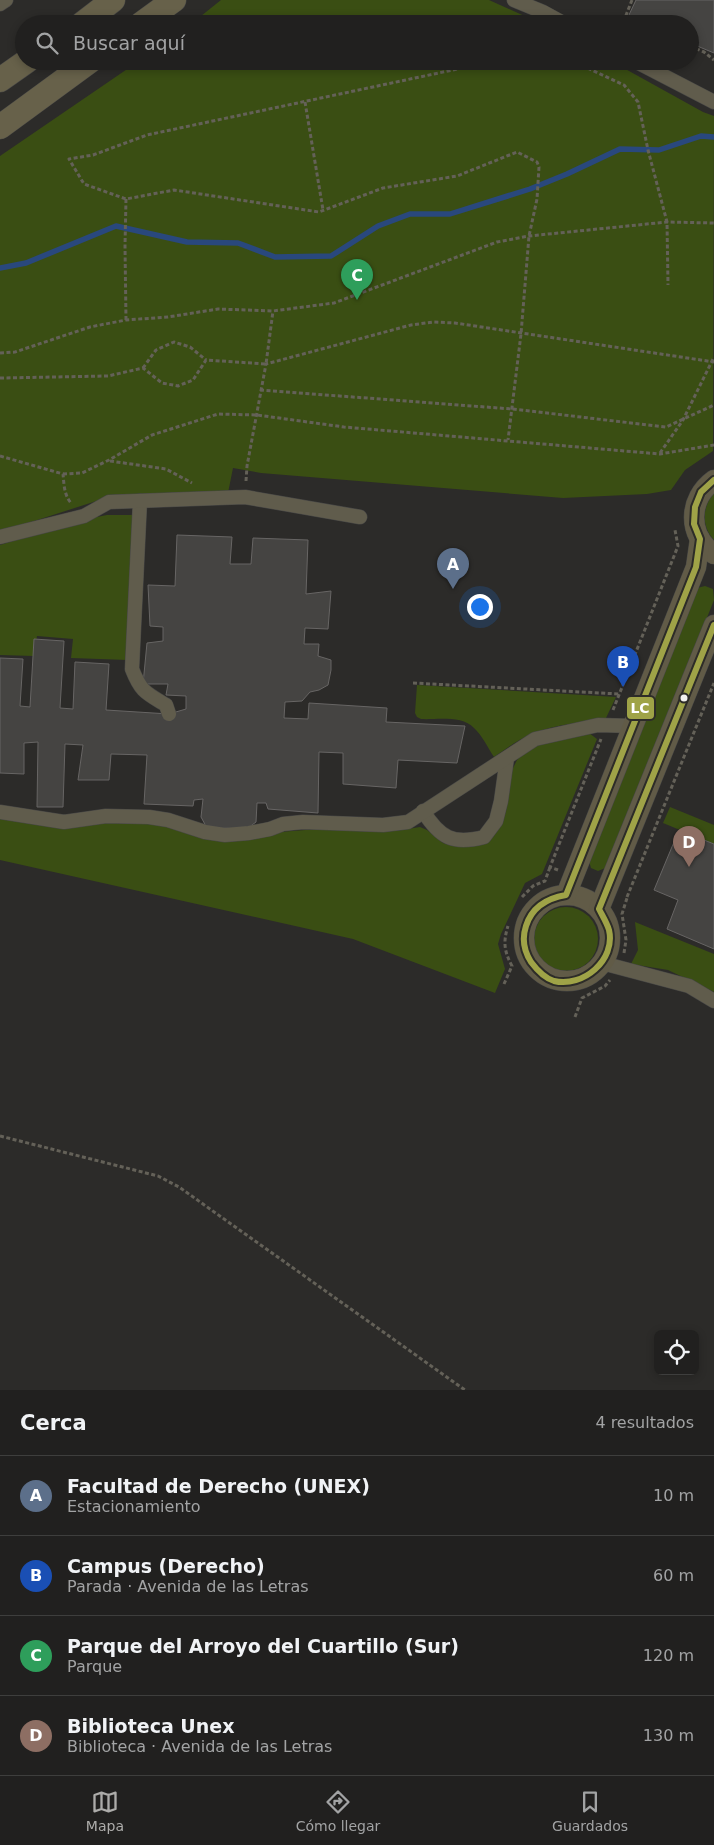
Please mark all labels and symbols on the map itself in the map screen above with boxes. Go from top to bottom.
pin: C [341,259,373,300]
pin: A [437,548,469,589]
your location [467,594,493,620]
pin: B [607,646,639,687]
unlabelled marker [679,693,689,703]
line badge: LC [626,696,655,720]
text: LC [630,700,650,716]
pin: D [673,826,705,867]

